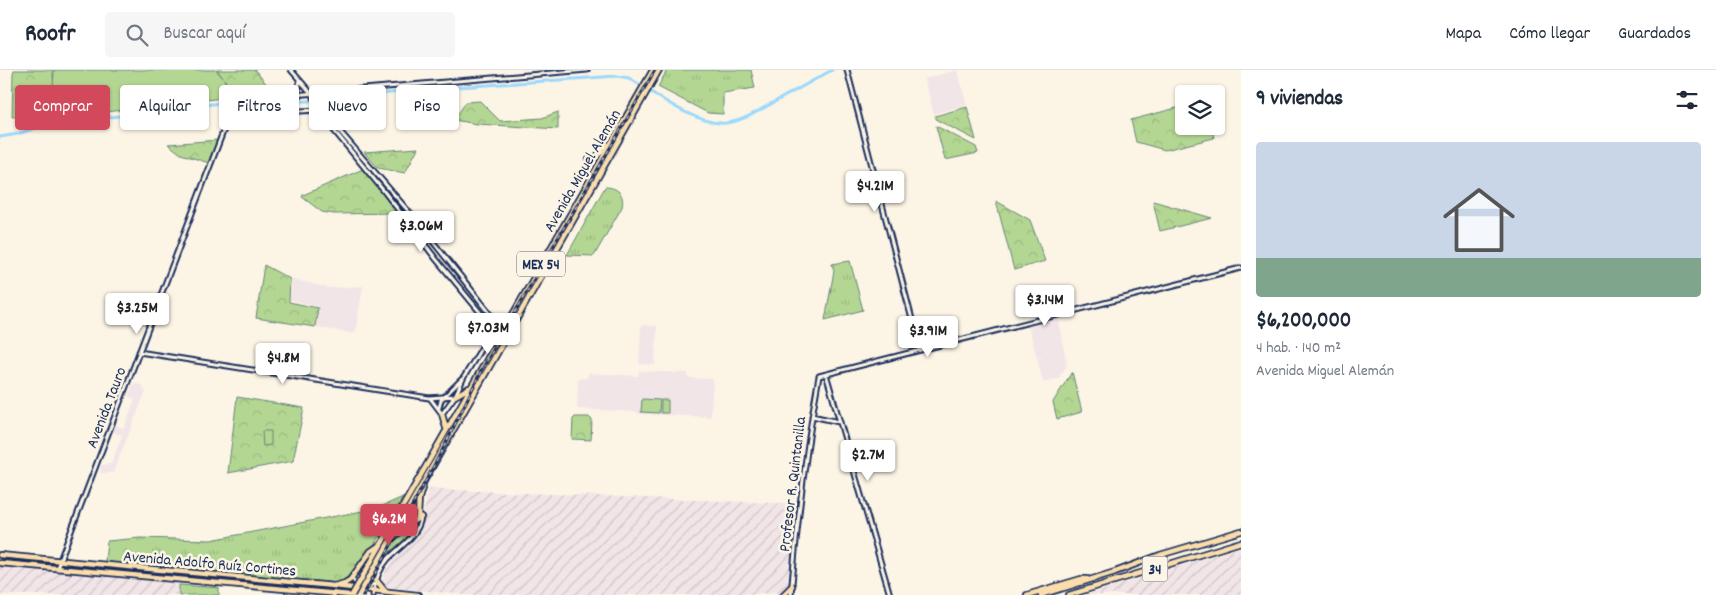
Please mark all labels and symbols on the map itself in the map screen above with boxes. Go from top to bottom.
street label: Avenida Miguel Alemán [539,106,628,237]
pin: $4.21M [834,170,916,213]
pin: $3.06M [380,210,462,253]
road number: MEX 54 [517,252,565,276]
pin: $3.14M [1004,284,1086,327]
pin: $3.25M [96,292,178,335]
pin: $7.03M [447,312,529,355]
pin: $3.91M [887,316,969,358]
pin: $4.8M [248,342,318,385]
street label: Avenida Tauro [81,364,133,452]
street label: Profesor R. Quintanilla [774,415,813,553]
pin: $2.7M [833,440,903,482]
pin: $6.2M [354,504,424,546]
street label: Avenida Adolfo Ruíz Cortines [122,545,297,584]
road number: 34 [1142,556,1168,582]

